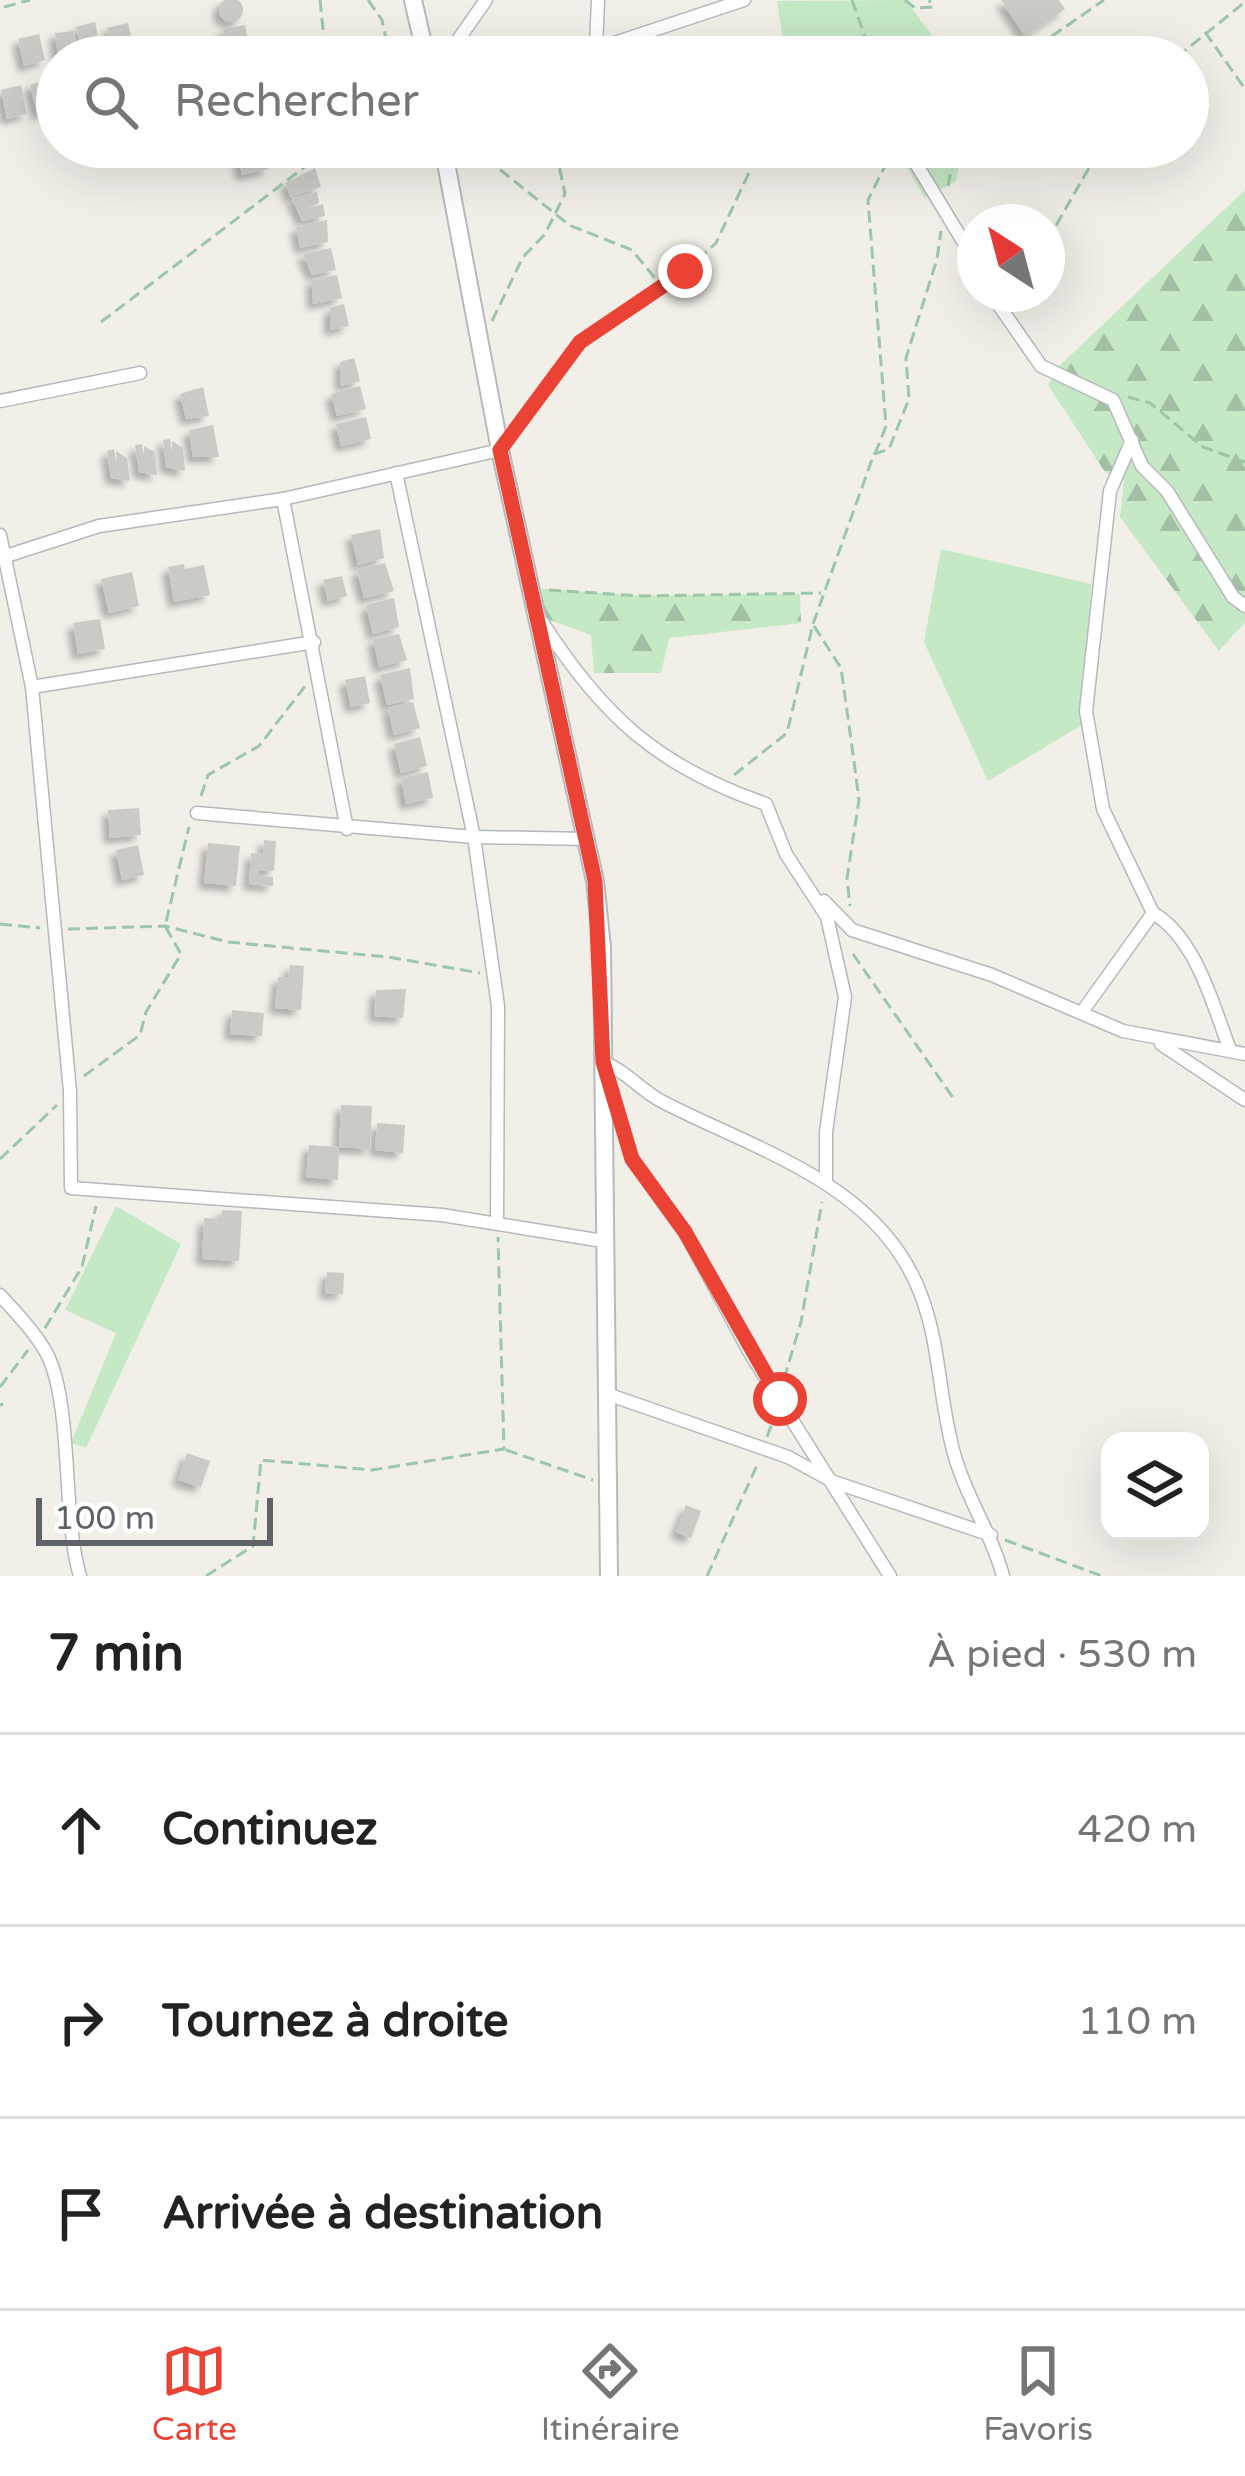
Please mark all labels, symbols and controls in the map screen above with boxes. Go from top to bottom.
search box [36,36,1209,168]
icon: search [78,69,144,135]
text: Rechercher [174,75,419,129]
north arrow [957,204,1065,312]
route end [658,244,712,298]
route start [753,1372,807,1426]
map controls [1101,1432,1209,1540]
button: layers [1101,1432,1209,1540]
scale bar [36,1492,273,1545]
text: 100 m [54,1499,155,1538]
text: 7 min [48,1623,184,1685]
text: À pied · 530 m [927,1631,1197,1678]
icon: ahead [48,1797,114,1863]
text: Continuez [162,1803,378,1857]
text: 420 m [1078,1806,1197,1853]
icon: right [48,1989,114,2055]
text: Tournez à droite [162,1995,508,2049]
text: 110 m [1078,1998,1197,2045]
icon: arrive [48,2181,114,2247]
text: Arrivée à destination [162,2187,603,2241]
tab: Carte [152,2338,237,2449]
tab: Itinéraire [541,2338,680,2449]
tab: Favoris [983,2338,1093,2449]

